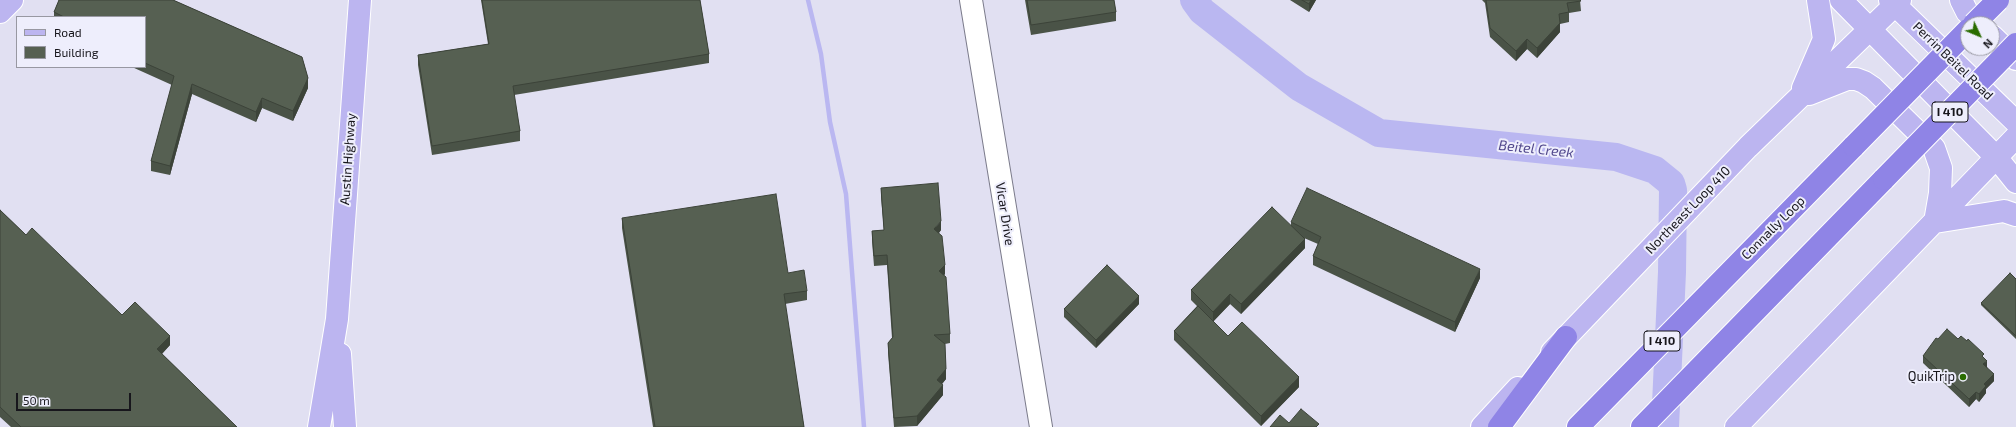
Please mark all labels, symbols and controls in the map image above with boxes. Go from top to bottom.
legend [16,16,146,68]
north arrow [1960,16,2000,56]
street label: Perrin Beitel Road [1910,19,1996,103]
text: Road [54,25,82,39]
text: N [1981,37,1996,51]
text: Building [54,45,98,59]
road number: I 410 [1932,102,1968,122]
street label: Austin Highway [337,113,359,205]
water label: Beitel Creek [1498,137,1574,161]
street label: Northeast Loop 410 [1642,163,1734,257]
street label: Vicar Drive [992,181,1018,247]
street label: Connally Loop [1738,193,1808,263]
road number: I 410 [1644,331,1680,351]
place label: QuikTrip [1908,369,1955,385]
marker: QuikTrip [1958,372,1968,382]
scale bar [18,385,133,411]
text: 50 m [23,393,50,407]

